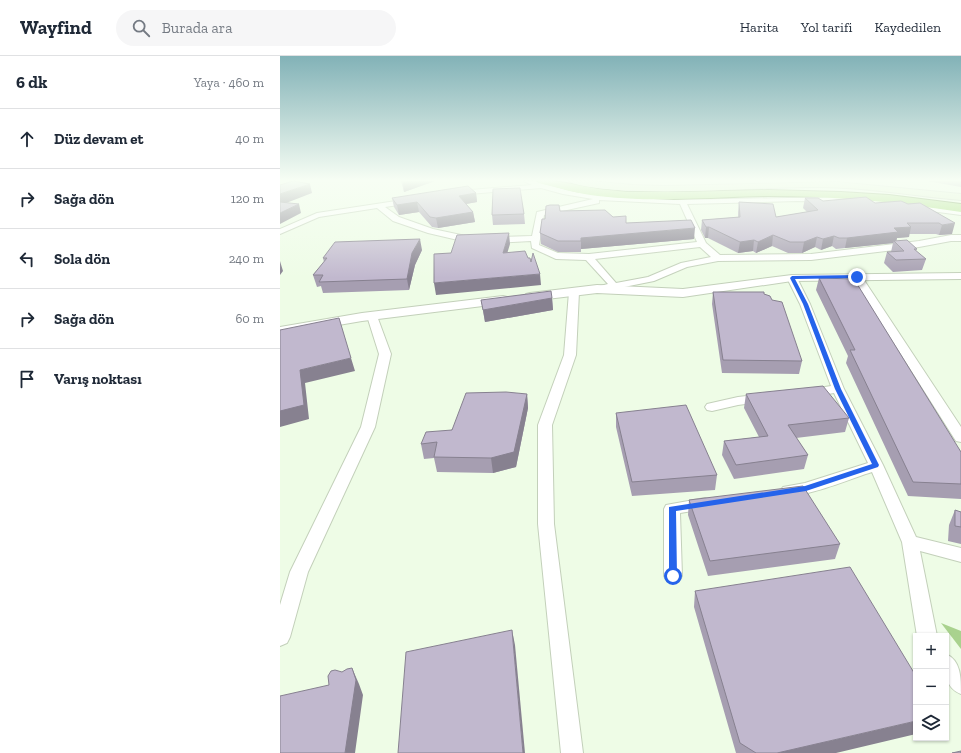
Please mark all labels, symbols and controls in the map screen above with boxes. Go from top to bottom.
search box [116,10,396,46]
text: Wayfind [20,16,92,39]
icon: search [130,17,152,39]
text: Burada ara [162,19,232,37]
text: Harita [740,19,779,36]
text: Yol tarifi [801,19,852,36]
text: Kaydedilen [874,19,941,36]
text: 6 dk [16,72,47,92]
text: Yaya · 460 m [194,75,264,90]
icon: ahead [16,128,38,150]
text: Düz devam et [54,130,143,148]
text: 40 m [235,131,264,146]
icon: right [16,188,38,210]
text: Sağa dön [54,190,114,208]
text: 120 m [231,191,264,206]
icon: left [16,248,38,270]
text: Sola dön [54,250,110,268]
text: 240 m [229,251,264,266]
route end [848,268,866,286]
icon: right [16,308,38,330]
text: Sağa dön [54,310,114,328]
text: 60 m [235,311,264,326]
icon: arrive [16,368,38,390]
text: Varış noktası [54,370,142,388]
route start [664,567,682,585]
map controls [913,633,949,741]
button: + [913,633,949,669]
button: − [913,669,949,705]
button: layers [913,705,949,741]

